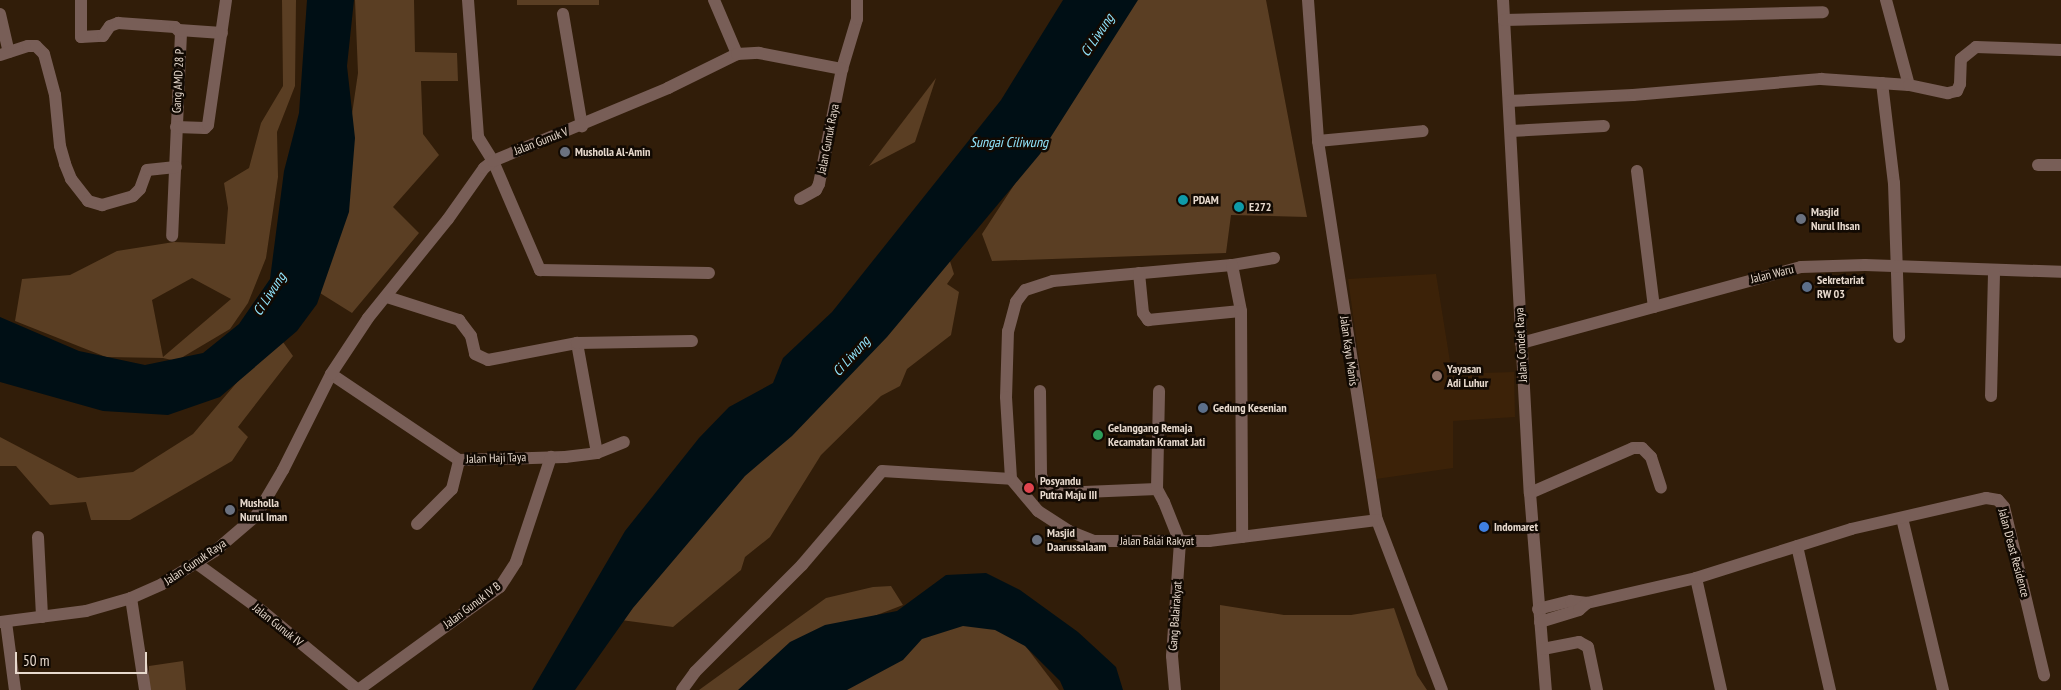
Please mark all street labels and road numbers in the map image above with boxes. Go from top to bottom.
street label: Gang AMD 28 P [169,48,187,114]
street label: Jalan Gunuk Raya [814,102,842,176]
street label: Jalan Gunuk V [512,124,570,158]
street label: Jalan Waru [1749,262,1795,286]
street label: Jalan Condet Raya [1512,307,1530,383]
street label: Jalan Kayu Manis [1337,315,1361,387]
street label: Jalan Haji Taya [466,450,526,466]
street label: Jalan D'east Residence [1995,507,2033,599]
street label: Jalan Balai Rakyat [1120,534,1194,548]
street label: Jalan Gunuk Raya [161,536,229,588]
street label: Jalan Gunuk IV B [440,579,504,631]
street label: Gang Balairakyat [1165,581,1185,651]
street label: Jalan Gunuk IV [250,600,306,650]

